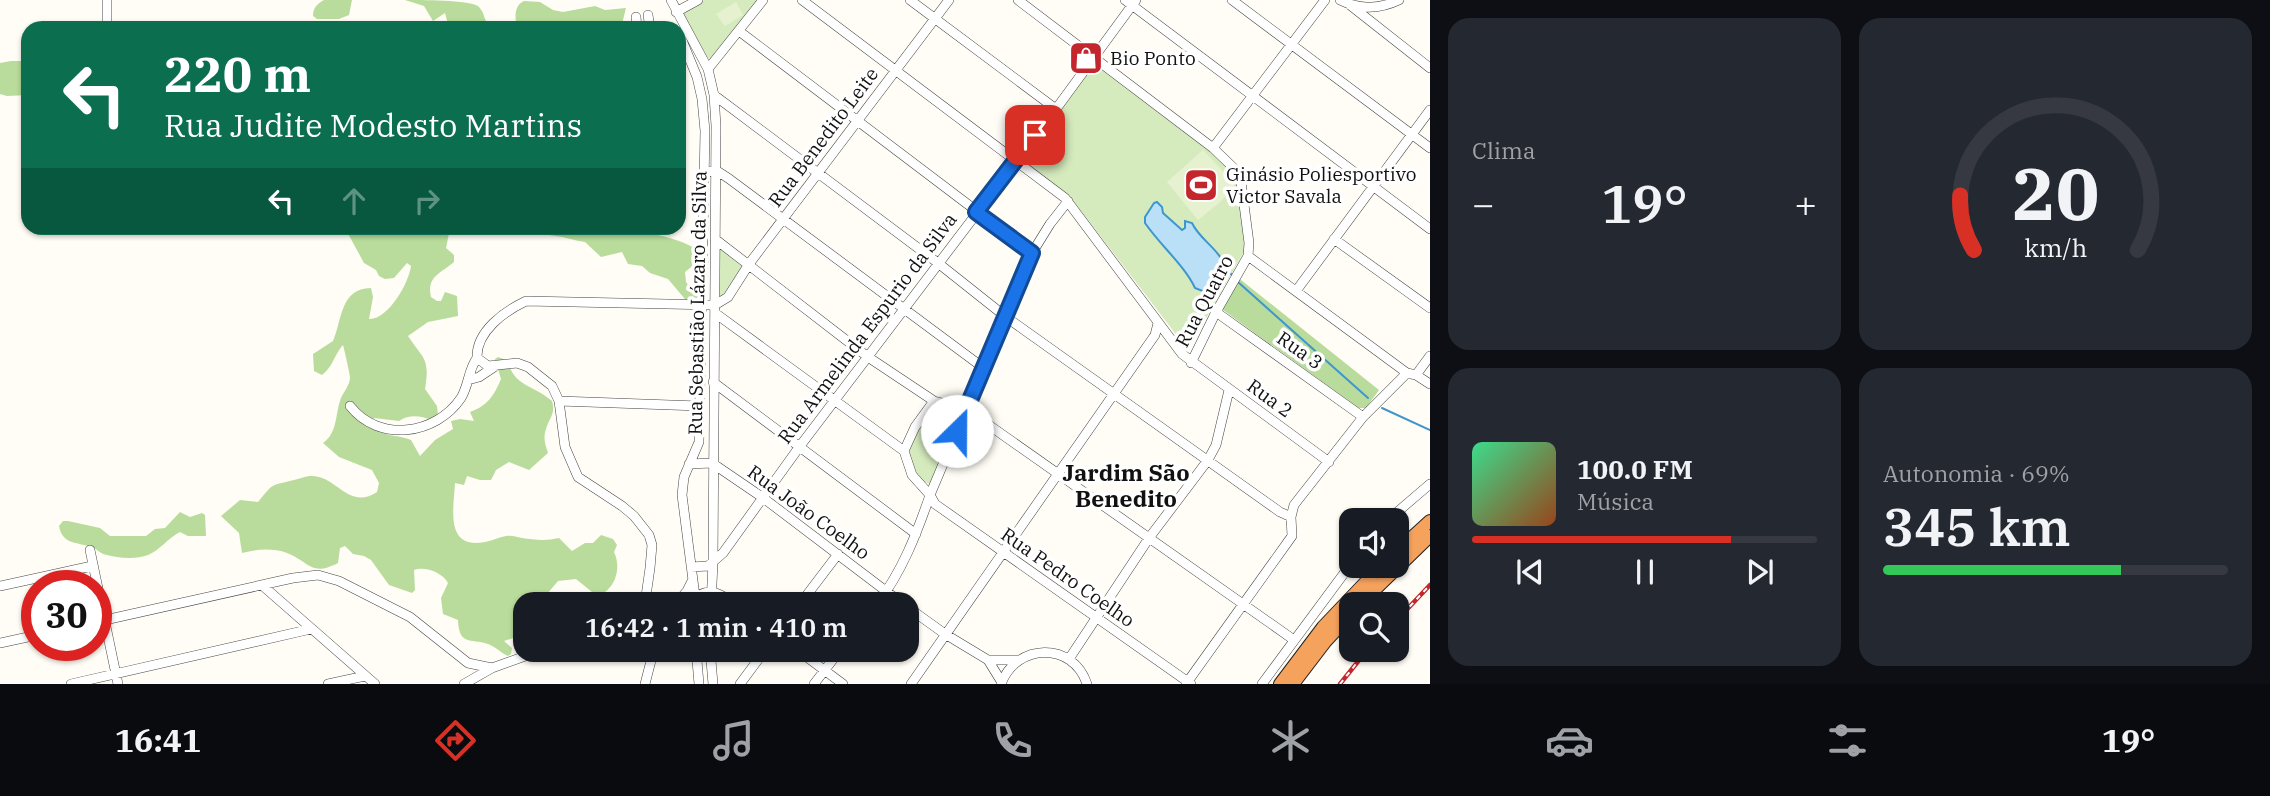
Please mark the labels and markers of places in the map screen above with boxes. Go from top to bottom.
shop icon: Bio Ponto [1067,39,1105,77]
place label: Bio Ponto [1110,46,1196,70]
pin [1005,105,1065,165]
place label: Ginásio Poliesportivo Victor Savala [1226,162,1416,208]
sports icon: Ginásio Poliesportivo Victor Savala [1182,166,1220,204]

